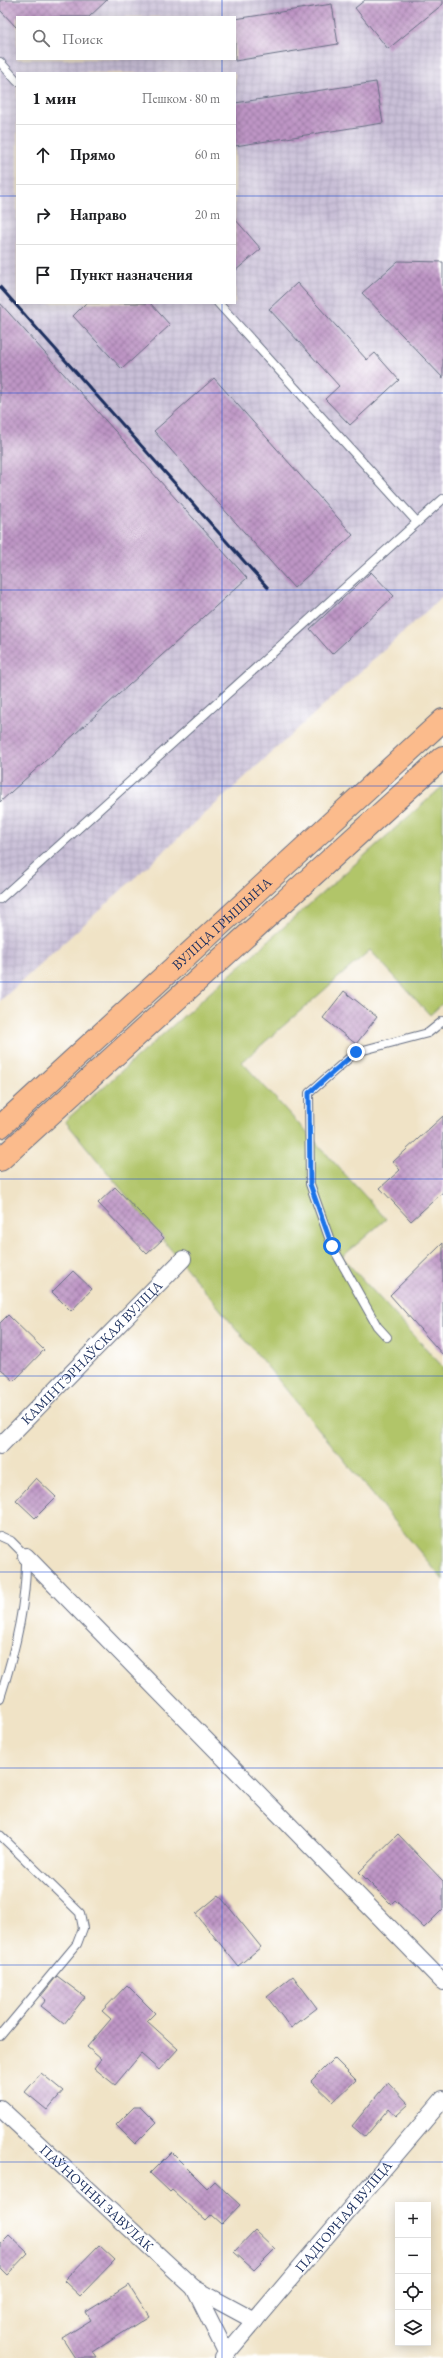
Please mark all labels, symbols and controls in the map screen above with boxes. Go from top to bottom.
search box [16,16,236,60]
icon: search [30,27,52,49]
text: Поиск [62,29,103,48]
text: 1 мин [32,87,76,109]
text: Пешком · 80 m [142,90,220,107]
icon: ahead [32,144,54,166]
text: Прямо [70,145,115,164]
text: 60 m [195,146,220,163]
icon: right [32,204,54,226]
text: Направо [70,205,127,224]
text: 20 m [195,206,220,223]
icon: arrive [32,264,54,286]
text: Пункт назначения [70,265,193,284]
street label: ВУЛІЦА ГРЫШЫНА [168,873,276,974]
route end [347,1043,365,1061]
route start [323,1237,341,1255]
street label: КАМІНТЭРНАЎСКАЯ ВУЛІЦА [17,1276,166,1428]
street label: ПАЎНОЧНЫ ЗАВУЛАК [36,2141,158,2256]
street label: ПАДГОРНАЯ ВУЛІЦА [291,2156,396,2276]
map controls [395,2202,431,2346]
button: + [395,2202,431,2238]
button: − [395,2238,431,2274]
button: locate [395,2274,431,2310]
button: layers [395,2310,431,2346]

